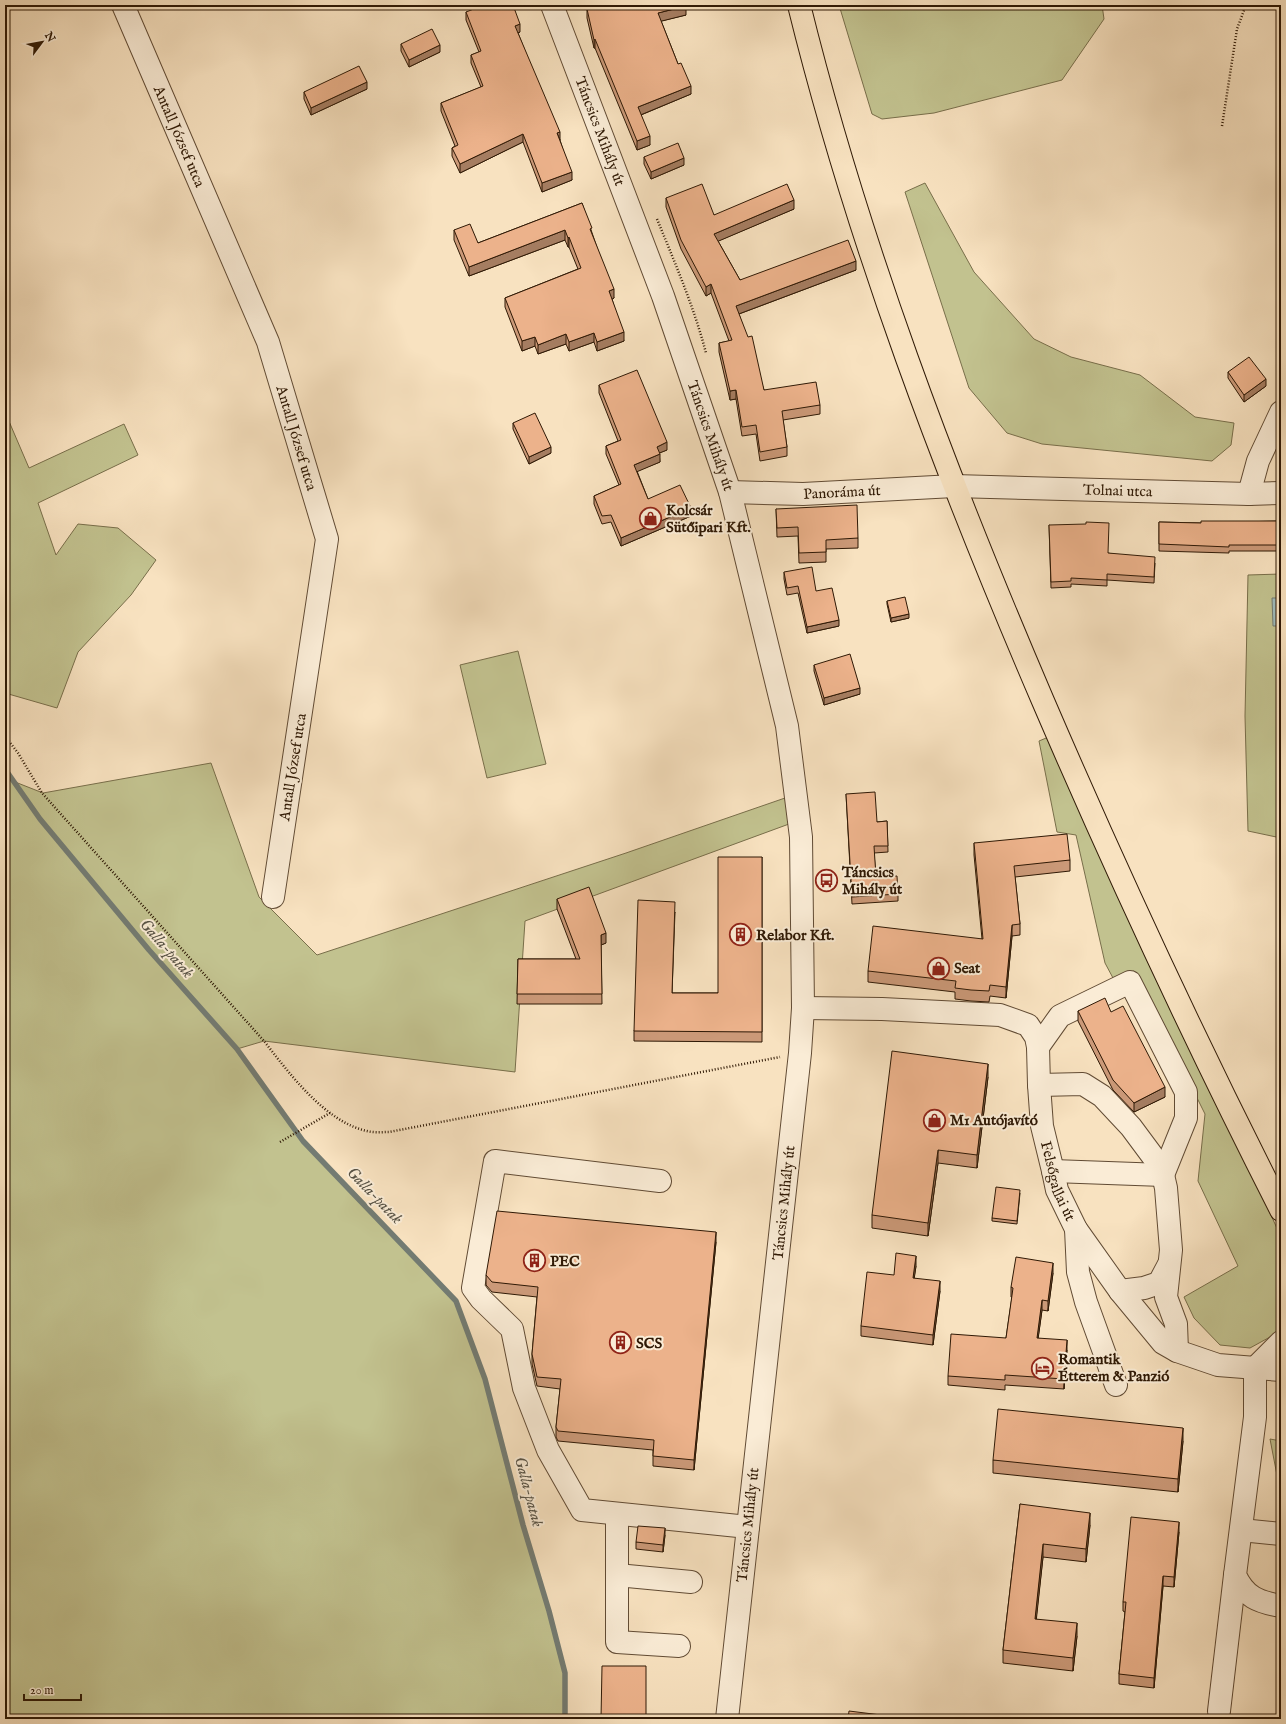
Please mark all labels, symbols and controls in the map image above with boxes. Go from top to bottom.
north arrow [22,22,62,62]
text: N [41,29,58,45]
street label: Táncsics Mihály út [571,74,630,188]
street label: Antall József utca [149,82,210,191]
street label: Táncsics Mihály út [683,378,738,493]
street label: Antall József utca [272,382,322,493]
street label: Panoráma út [803,480,881,503]
street label: Tolnai utca [1083,480,1153,501]
place label: Kolcsár Sütőipari Kft. [666,501,751,537]
shop icon: Kolcsár Sütőipari Kft. [638,506,664,532]
street label: Antall József utca [275,711,311,823]
place label: Táncsics Mihály út [841,863,903,899]
bus stop icon: Táncsics Mihály út [814,868,840,894]
water label: Galla-patak [135,915,198,983]
building icon: Relabor Kft. [727,922,753,948]
place label: Relabor Kft. [756,926,834,945]
shop icon: Seat [926,955,952,981]
place label: Seat [954,959,981,978]
shop icon: M1 Autójavító [921,1107,947,1133]
place label: M1 Autójavító [950,1111,1038,1130]
street label: Felsőgallai út [1036,1139,1080,1224]
street label: Táncsics Mihály út [769,1145,799,1261]
water label: Galla-patak [342,1163,407,1229]
building icon: PEC [522,1248,548,1274]
place label: PEC [550,1252,580,1271]
building icon: SCS [607,1330,633,1356]
place label: SCS [636,1334,662,1353]
place label: Romantik Étterem & Panzió [1058,1350,1169,1386]
hotel icon: Romantik Étterem & Panzió [1030,1355,1056,1381]
water label: Galla-patak [509,1455,547,1530]
street label: Táncsics Mihály út [733,1467,763,1583]
scale bar [24,1676,81,1702]
text: 20 m [30,1683,53,1698]

